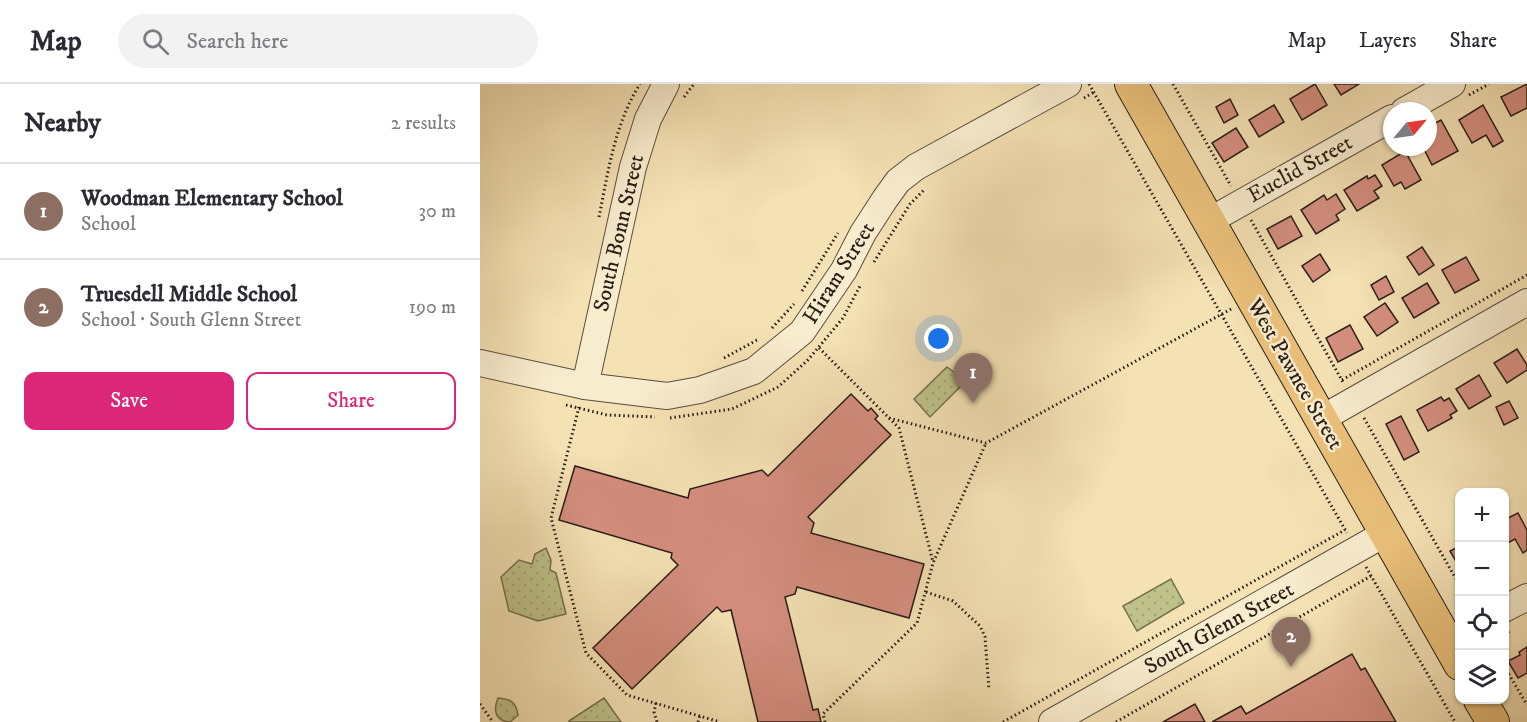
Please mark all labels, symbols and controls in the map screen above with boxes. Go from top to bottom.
search box [118,14,538,68]
text: Map [30,24,82,59]
icon: search [139,25,172,58]
text: Search here [187,28,288,55]
text: Map [1287,28,1326,54]
text: Layers [1359,28,1417,54]
text: Share [1450,28,1497,54]
north arrow [1383,102,1437,156]
text: Nearby [24,107,101,140]
text: 2 results [391,111,456,136]
street label: Euclid Street [1243,129,1357,209]
street label: South Bonn Street [588,152,650,314]
text: Woodman Elementary School [81,185,343,212]
text: 1 [40,199,47,224]
text: 30 m [418,199,456,224]
text: School [81,212,136,237]
street label: Hiram Street [797,217,881,329]
text: Truesdell Middle School [81,281,297,308]
street label: West Pawnee Street [1240,293,1349,454]
text: 2 [39,295,48,320]
text: 190 m [409,295,456,320]
text: School · South Glenn Street [81,308,301,333]
your location [924,324,953,353]
pin: 1 [954,354,992,403]
button: Save [24,372,234,430]
button: Share [246,372,456,430]
map controls [1455,488,1509,704]
button: + [1455,488,1509,542]
button: − [1455,542,1509,596]
street label: South Glenn Street [1139,576,1299,680]
button: locate [1455,596,1509,650]
pin: 2 [1272,618,1310,667]
button: layers [1455,650,1509,704]

